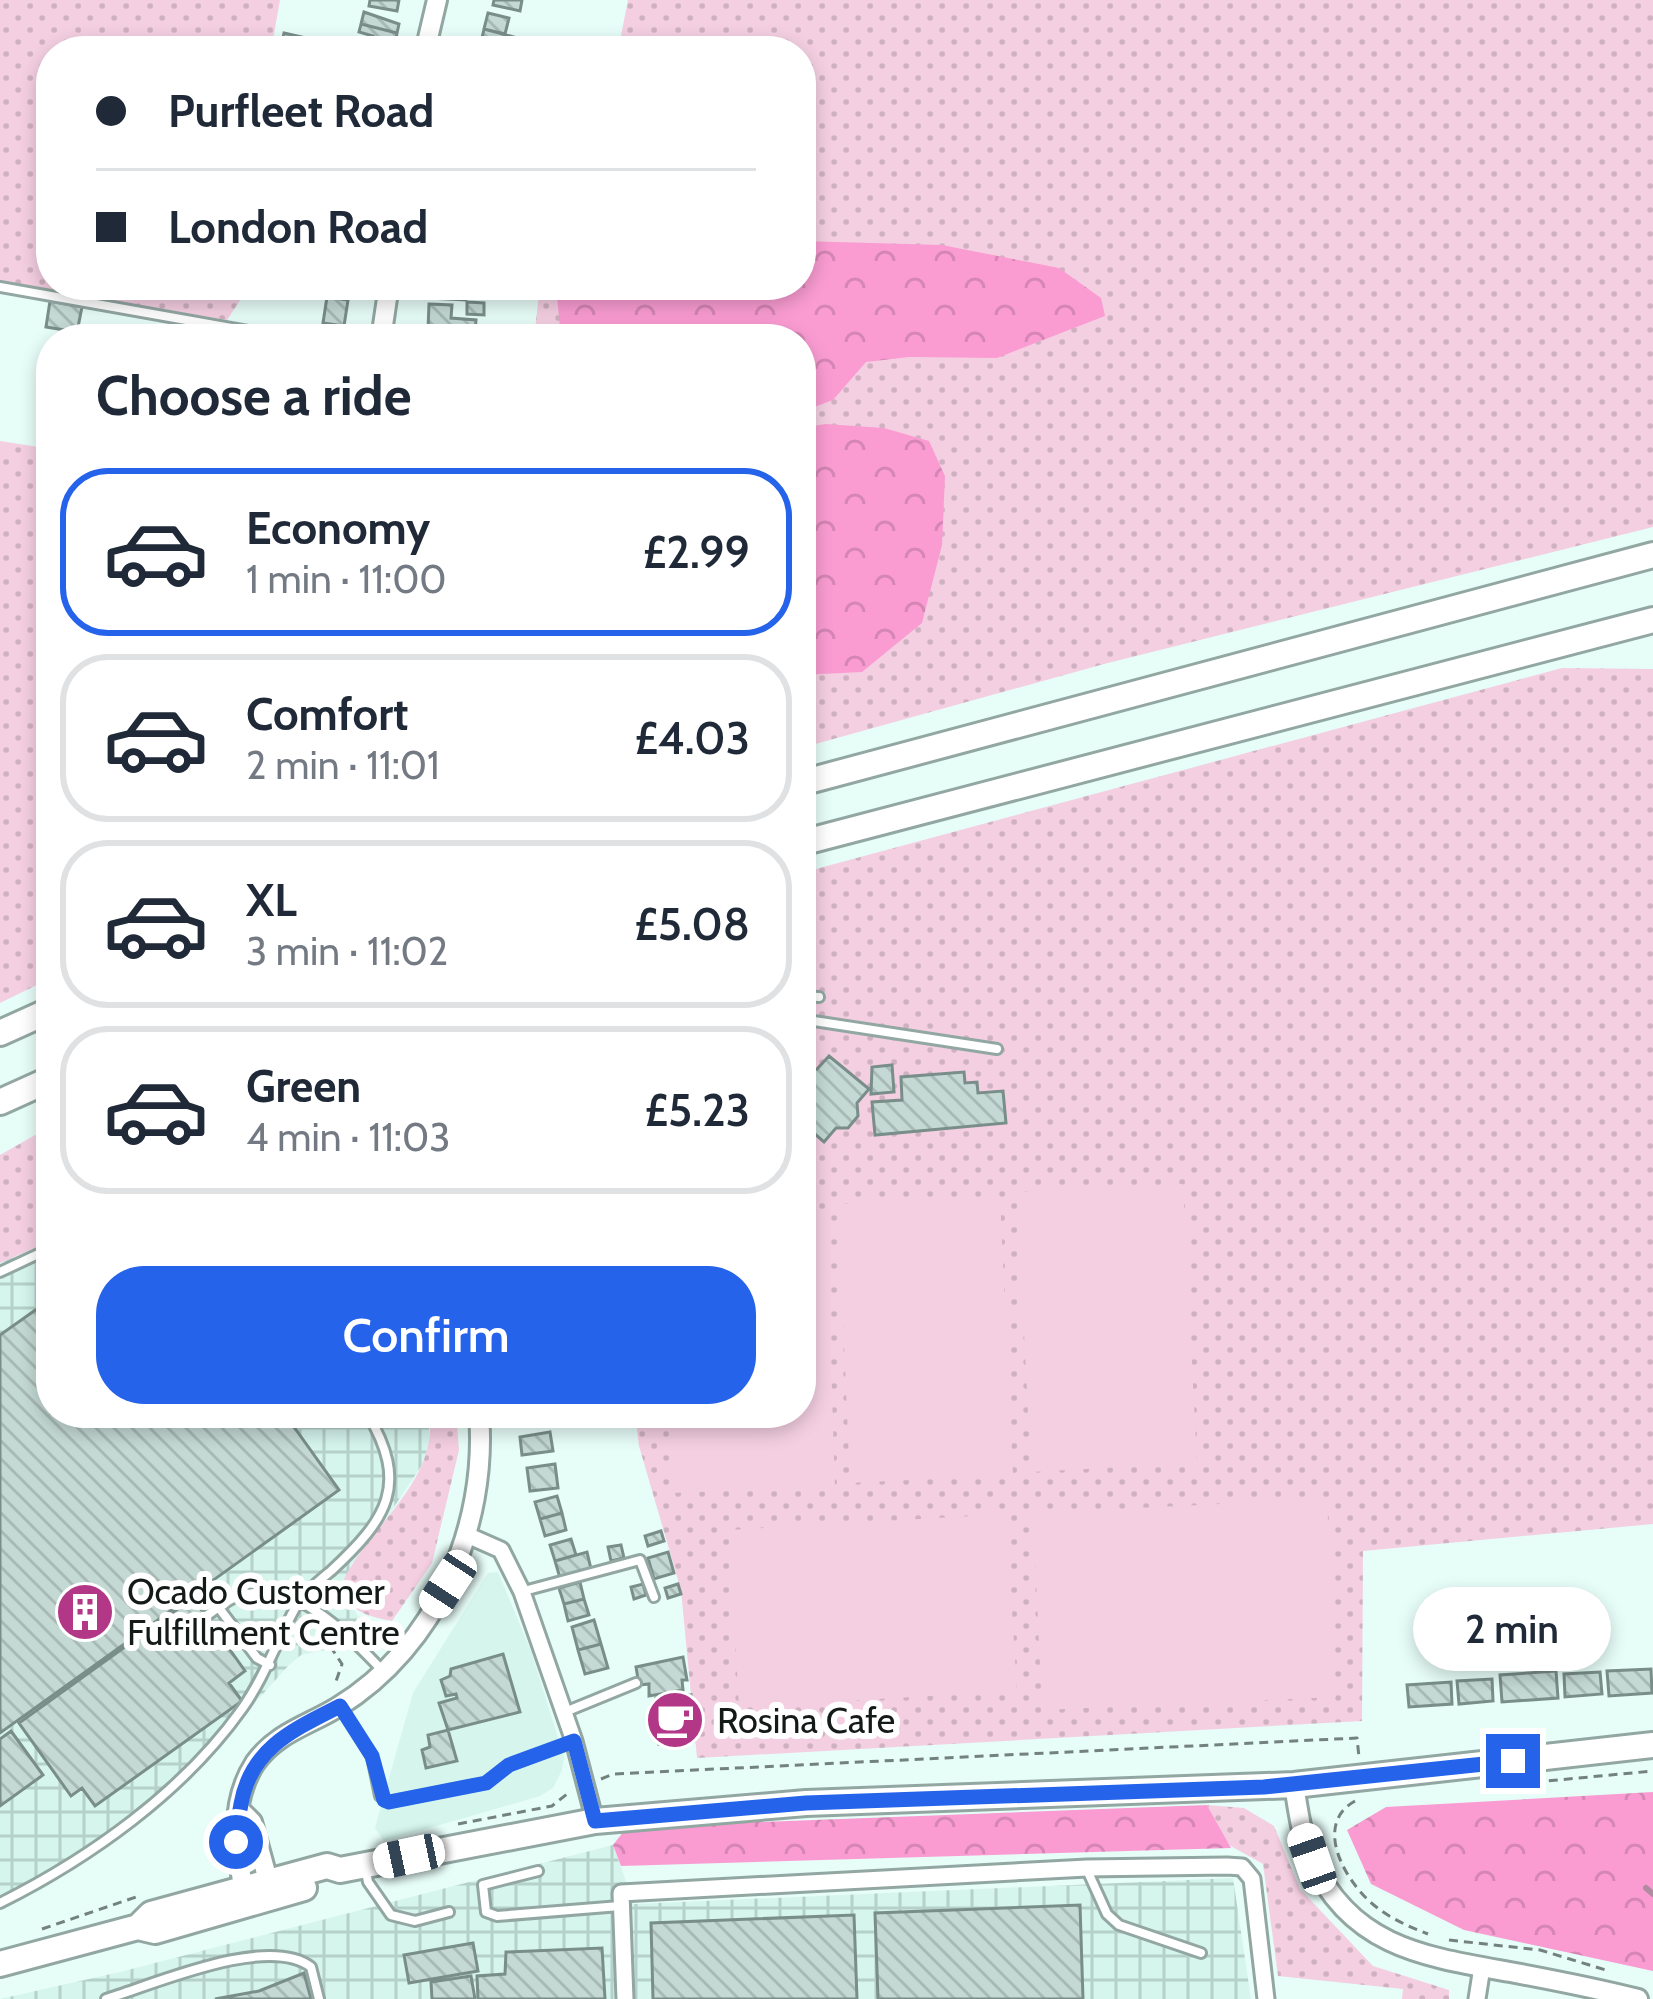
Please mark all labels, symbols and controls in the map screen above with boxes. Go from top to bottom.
text: Purfleet Road [168,84,434,138]
text: London Road [168,200,428,254]
text: Choose a ride [96,363,411,429]
icon: car [102,498,210,606]
text: Economy [246,501,430,555]
text: £2.99 [643,525,750,579]
text: 1 min · 11:00 [246,555,447,603]
icon: car [102,684,210,792]
text: Comfort [246,687,409,741]
text: £4.03 [634,711,750,765]
text: 2 min · 11:01 [246,741,440,789]
icon: car [102,870,210,978]
text: XL [246,873,297,927]
text: £5.08 [634,897,750,951]
text: 3 min · 11:02 [246,927,448,975]
icon: car [102,1056,210,1164]
text: Green [246,1059,361,1113]
text: £5.23 [645,1083,750,1137]
text: 4 min · 11:03 [246,1113,450,1161]
button: Confirm [96,1266,756,1404]
car [413,1544,483,1624]
place label: Ocado Customer Fulfillment Centre [127,1569,400,1654]
building icon: Ocado Customer Fulfillment Centre [54,1581,116,1643]
callout: 2 min [1414,1587,1612,1671]
text: 2 min [1465,1605,1559,1653]
cafe icon: Rosina Cafe [644,1689,706,1751]
place label: Rosina Cafe [717,1698,895,1742]
route end [1486,1734,1540,1788]
route start [209,1815,263,1869]
car [1283,1819,1341,1899]
car [370,1831,448,1881]

